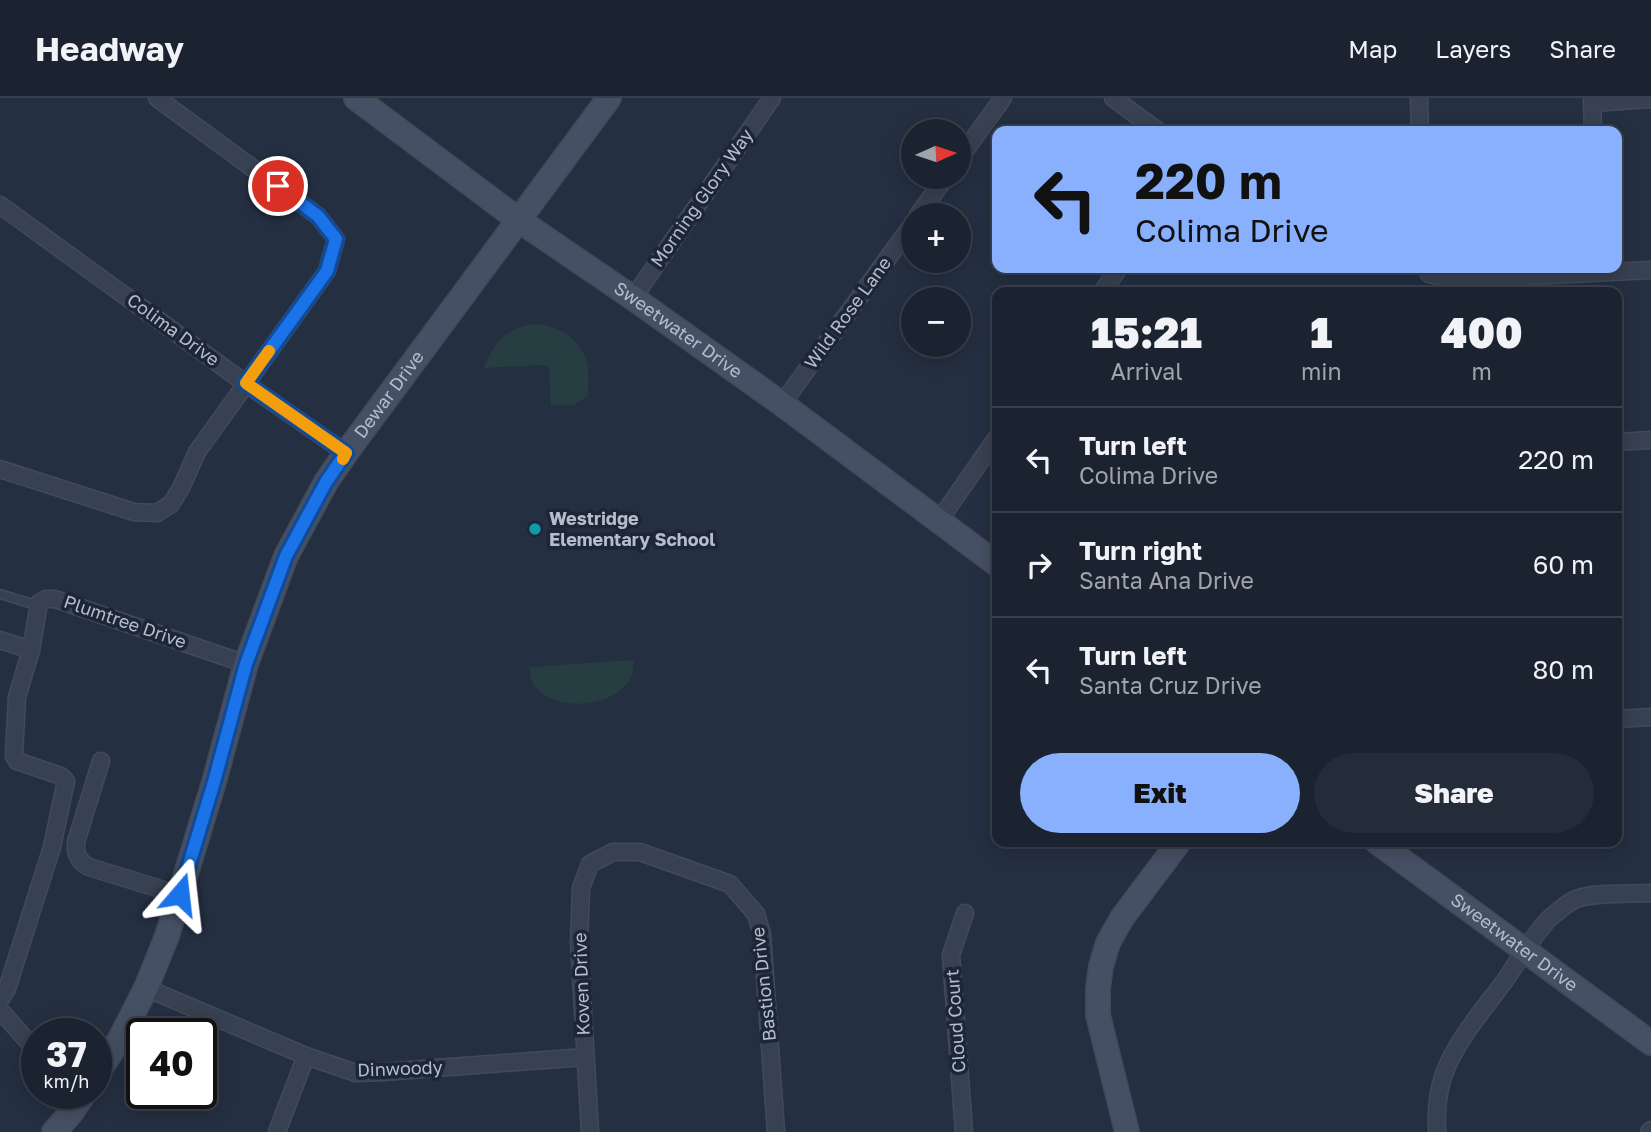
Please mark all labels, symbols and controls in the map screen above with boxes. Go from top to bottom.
text: Headway [35,29,184,68]
text: Map [1348,34,1397,63]
text: Layers [1435,34,1511,63]
text: Share [1549,34,1616,63]
north arrow [901,119,971,189]
map controls [901,119,971,357]
street label: Morning Glory Way [645,124,757,271]
text: 220 m [1135,151,1282,210]
icon: left [1020,154,1111,245]
pin [248,156,308,216]
icon: arrive [259,167,297,205]
button: + [901,203,971,273]
text: Colima Drive [1135,211,1328,249]
street label: Wild Rose Lane [799,252,895,373]
street label: Sweetwater Drive [610,276,747,382]
button: − [901,287,971,357]
street label: Colima Drive [123,288,224,370]
text: 15:21 [1091,307,1202,357]
text: 1 [1310,307,1332,357]
text: 400 [1441,307,1523,357]
street label: Dewar Drive [349,346,428,442]
text: Arrival [1110,357,1183,385]
text: min [1301,357,1342,385]
text: m [1472,357,1492,385]
text: Turn left [1079,430,1187,461]
icon: left [1020,441,1058,479]
text: 220 m [1518,444,1594,475]
text: Colima Drive [1079,461,1218,489]
place label: Westridge Elementary School [549,507,715,550]
marker: Westridge Elementary School [527,521,543,537]
text: Turn right [1079,535,1202,566]
icon: right [1020,546,1058,584]
text: 60 m [1533,549,1594,580]
text: Santa Ana Drive [1079,566,1254,594]
street label: Plumtree Drive [61,590,190,652]
text: Turn left [1079,640,1187,671]
icon: left [1020,651,1058,689]
text: 80 m [1533,654,1594,685]
text: Santa Cruz Drive [1079,671,1262,699]
button: Exit [1020,753,1300,833]
button: Share [1314,753,1594,833]
position arrow [143,857,217,931]
street label: Sweetwater Drive [1447,888,1583,996]
street label: Bastion Drive [746,926,780,1042]
street label: Koven Drive [568,932,594,1036]
street label: Cloud Court [940,969,970,1074]
speed limit sign: 40 [126,1018,217,1109]
text: 37 [46,1033,87,1075]
street label: Dinwoody [357,1056,443,1080]
text: km/h [44,1070,89,1092]

